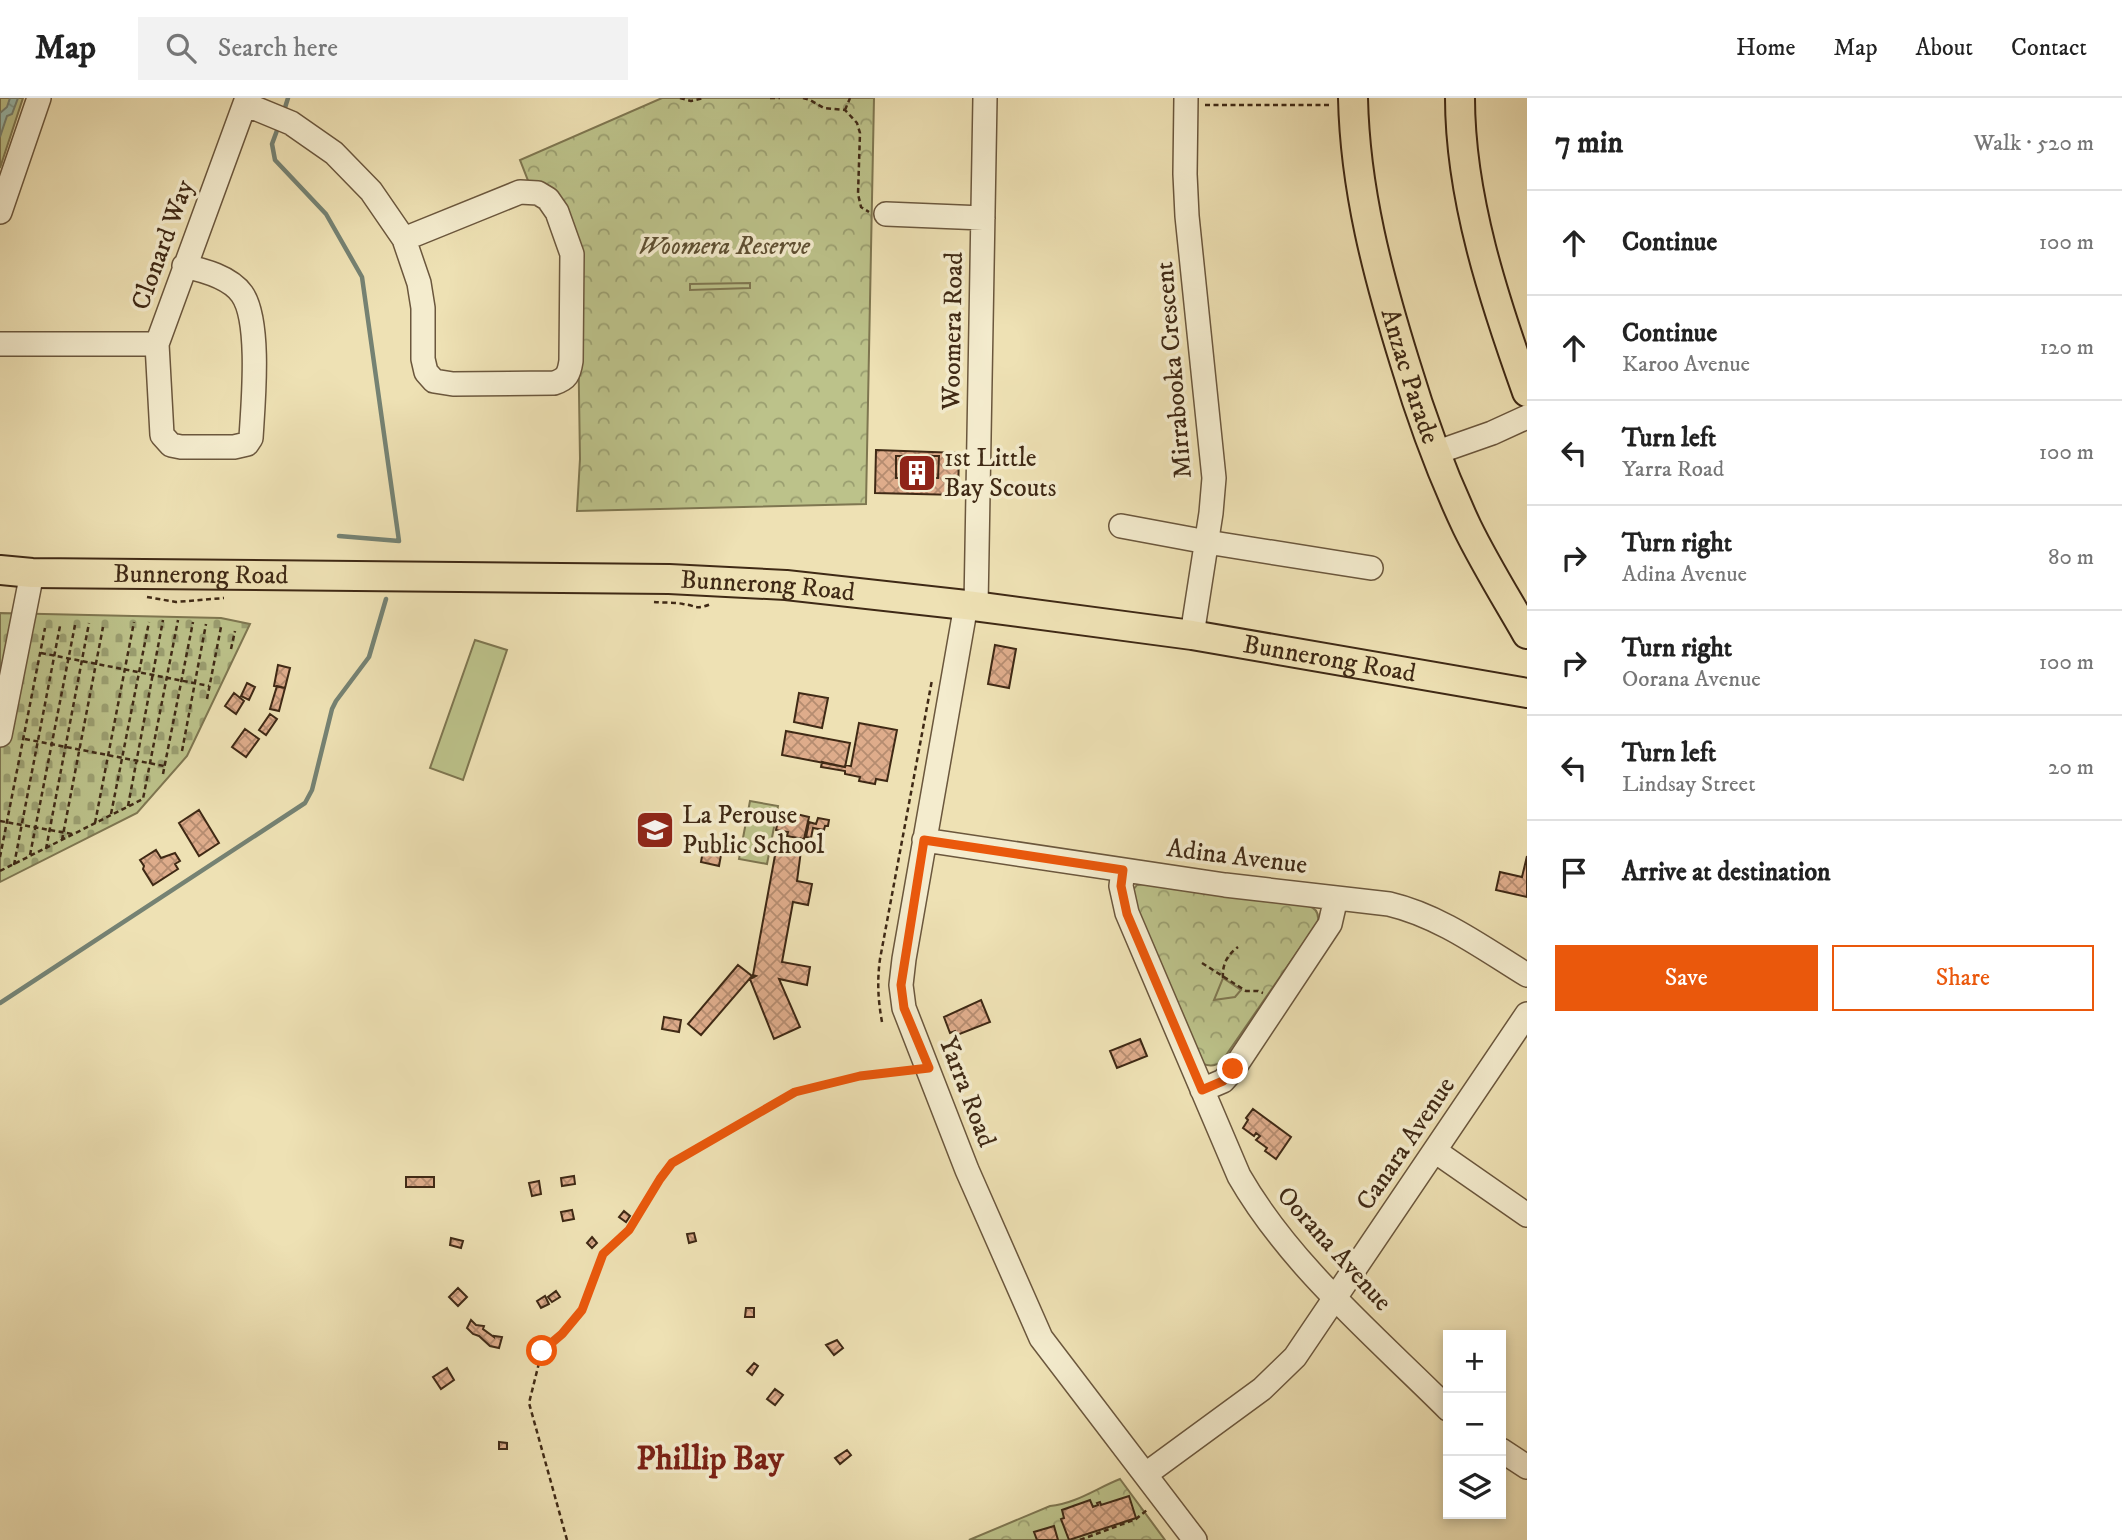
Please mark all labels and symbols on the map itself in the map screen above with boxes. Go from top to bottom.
street label: Clonard Way [124,175,202,315]
park label: Woomera Reserve [638,230,811,263]
street label: Woomera Road [935,252,971,411]
street label: Mirrabooka Crescent [1148,260,1200,480]
street label: Anzac Parade [1373,305,1447,448]
place label: 1st Little Bay Scouts [944,442,1056,505]
building icon: 1st Little Bay Scouts [896,452,938,494]
street label: Bunnerong Road [113,557,288,592]
street label: Bunnerong Road [680,563,857,609]
street label: Bunnerong Road [1241,628,1419,690]
place label: La Perouse Public School [682,799,825,862]
school or university icon: La Perouse Public School [634,809,676,851]
street label: Adina Avenue [1165,832,1309,882]
street label: Yarra Road [931,1032,1003,1152]
route end [1217,1053,1248,1084]
street label: Canara Avenue [1349,1071,1463,1217]
street label: Oorana Avenue [1269,1180,1399,1318]
route start [526,1335,557,1366]
district label: Phillip Bay [636,1439,785,1480]

